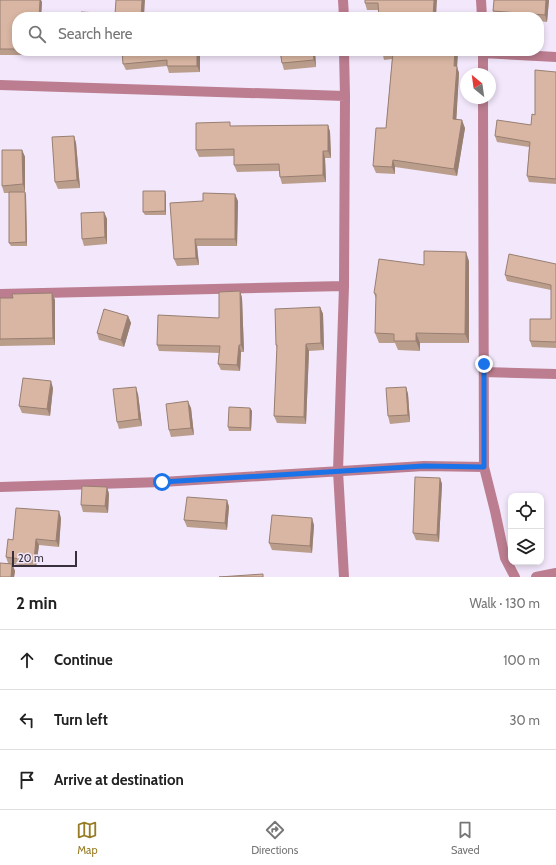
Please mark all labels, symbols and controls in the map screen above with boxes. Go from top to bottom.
search box [12,12,544,56]
icon: search [26,23,48,45]
text: Search here [58,25,133,43]
north arrow [460,68,496,104]
route end [475,355,493,373]
route start [153,473,171,491]
map controls [508,493,544,565]
button: locate [508,493,544,529]
button: layers [508,529,544,565]
scale bar [12,549,77,568]
text: 20 m [18,551,44,565]
text: 2 min [16,593,57,613]
text: Walk · 130 m [469,595,540,611]
icon: ahead [16,649,38,671]
text: Continue [54,651,113,669]
text: 100 m [503,652,540,668]
icon: left [16,709,38,731]
text: Turn left [54,711,108,729]
text: 30 m [510,712,540,728]
icon: arrive [16,769,38,791]
text: Arrive at destination [54,771,184,789]
tab: Map [76,819,98,857]
tab: Directions [251,819,298,857]
tab: Saved [451,819,480,857]

